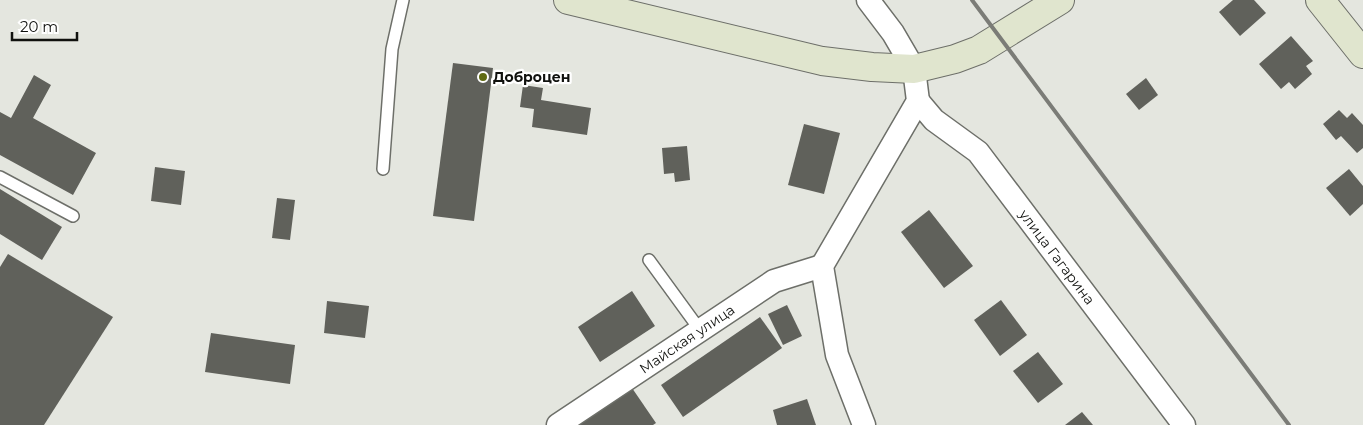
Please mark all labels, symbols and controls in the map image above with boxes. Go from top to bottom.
scale bar [12,10,78,42]
text: 20 m [20,17,58,36]
place label: Доброцен [493,68,571,86]
marker: Доброцен [477,71,489,83]
street label: улица Гагарина [1015,205,1099,308]
street label: Майская улица [636,300,738,378]

